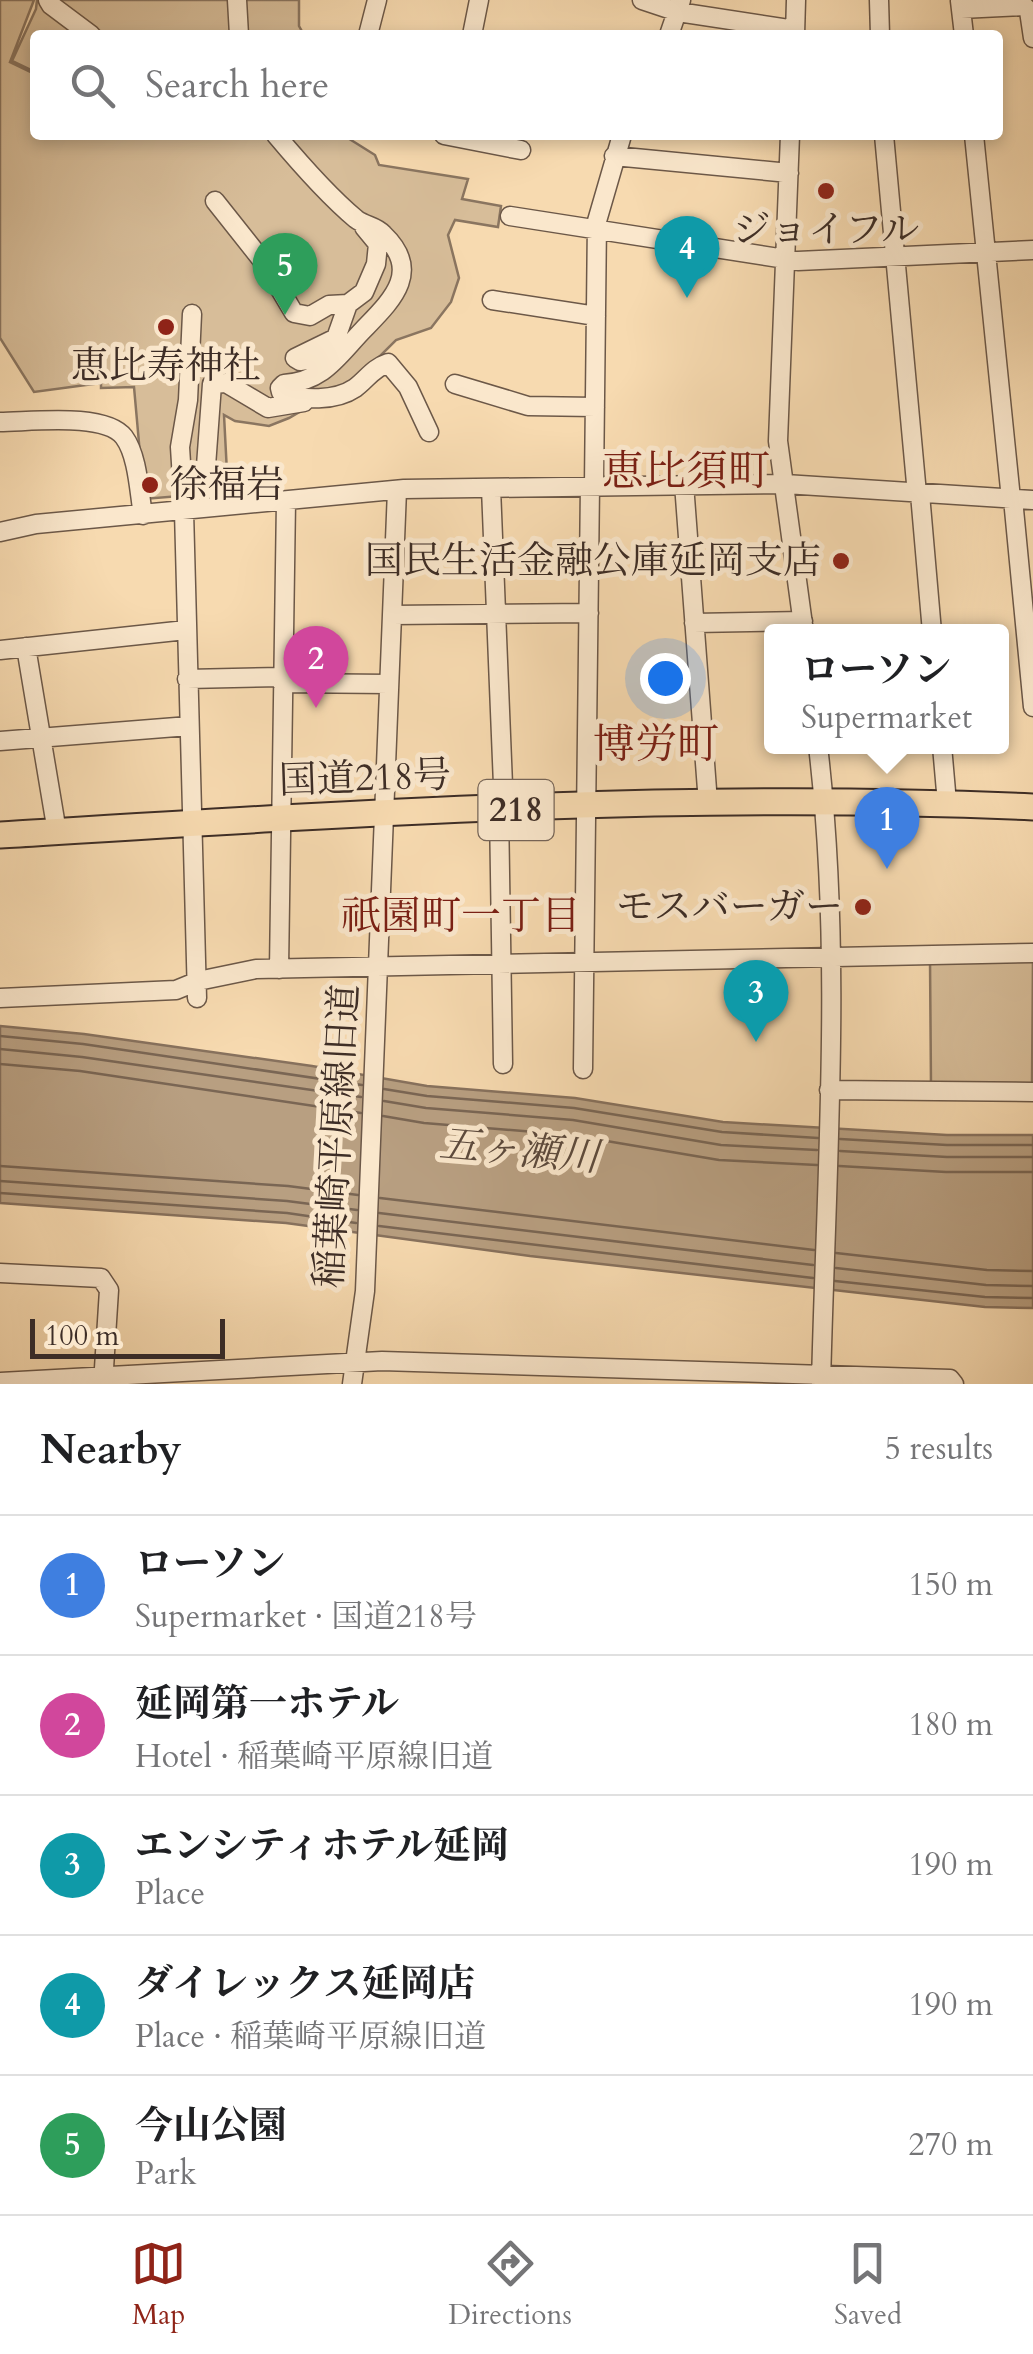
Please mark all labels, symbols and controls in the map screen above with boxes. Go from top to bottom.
search box [30,30,1003,140]
icon: search [65,58,120,113]
text: Search here [145,59,329,111]
marker: ジョイフル [815,180,837,202]
place label: ジョイフル [733,204,919,256]
pin: 4 [654,216,720,298]
pin: 5 [252,232,318,315]
marker: 恵比寿神社 [155,316,177,338]
place label: 恵比寿神社 [71,340,261,392]
district label: 恵比須町 [602,443,770,500]
place label: 徐福岩 [170,459,284,511]
marker: 徐福岩 [139,474,161,496]
place label: 国民生活金融公庫延岡支店 [365,535,821,587]
marker: 国民生活金融公庫延岡支店 [830,550,852,572]
popup [764,624,1009,754]
pin: 2 [284,626,348,708]
text: ローソン [801,644,951,696]
your location [640,653,691,704]
text: Supermarket [801,696,972,740]
district label: 博労町 [593,716,719,773]
street label: 国道218号 [278,749,452,807]
road number: 218 [478,780,554,840]
pin: 1 [854,786,920,869]
place label: モスバーガー [616,881,843,933]
district label: 祇園町一丁目 [341,889,581,944]
marker: モスバーガー [852,896,874,918]
pin: 3 [724,960,788,1042]
street label: 稲葉崎平原線旧道 [303,983,371,1289]
water label: 五ヶ瀬川 [437,1117,605,1186]
scale bar [30,1314,225,1358]
text: 100 m [45,1317,119,1355]
text: Nearby [40,1421,182,1478]
text: 5 results [885,1427,993,1471]
text: ローソン [135,1538,285,1590]
text: 1 [64,1563,81,1607]
text: 150 m [908,1563,993,1607]
text: Supermarket · 国道218号 [135,1595,477,1639]
text: 延岡第一ホテル [135,1678,399,1730]
text: 2 [64,1703,81,1747]
text: 180 m [908,1703,993,1747]
text: Hotel · 稲葉崎平原線旧道 [135,1735,493,1779]
text: エンシティホテル延岡 [135,1820,509,1872]
text: 3 [64,1843,81,1887]
text: 190 m [908,1843,993,1887]
text: Place [135,1872,205,1916]
text: ダイレックス延岡店 [135,1958,475,2010]
text: 4 [64,1983,81,2027]
text: 190 m [908,1983,993,2027]
text: Place · 稲葉崎平原線旧道 [135,2015,486,2059]
text: 今山公園 [135,2100,287,2152]
text: 5 [64,2123,81,2167]
text: 270 m [908,2123,993,2167]
text: Park [135,2152,197,2196]
tab: Map [131,2236,186,2334]
tab: Directions [448,2236,572,2334]
tab: Saved [834,2236,902,2334]

